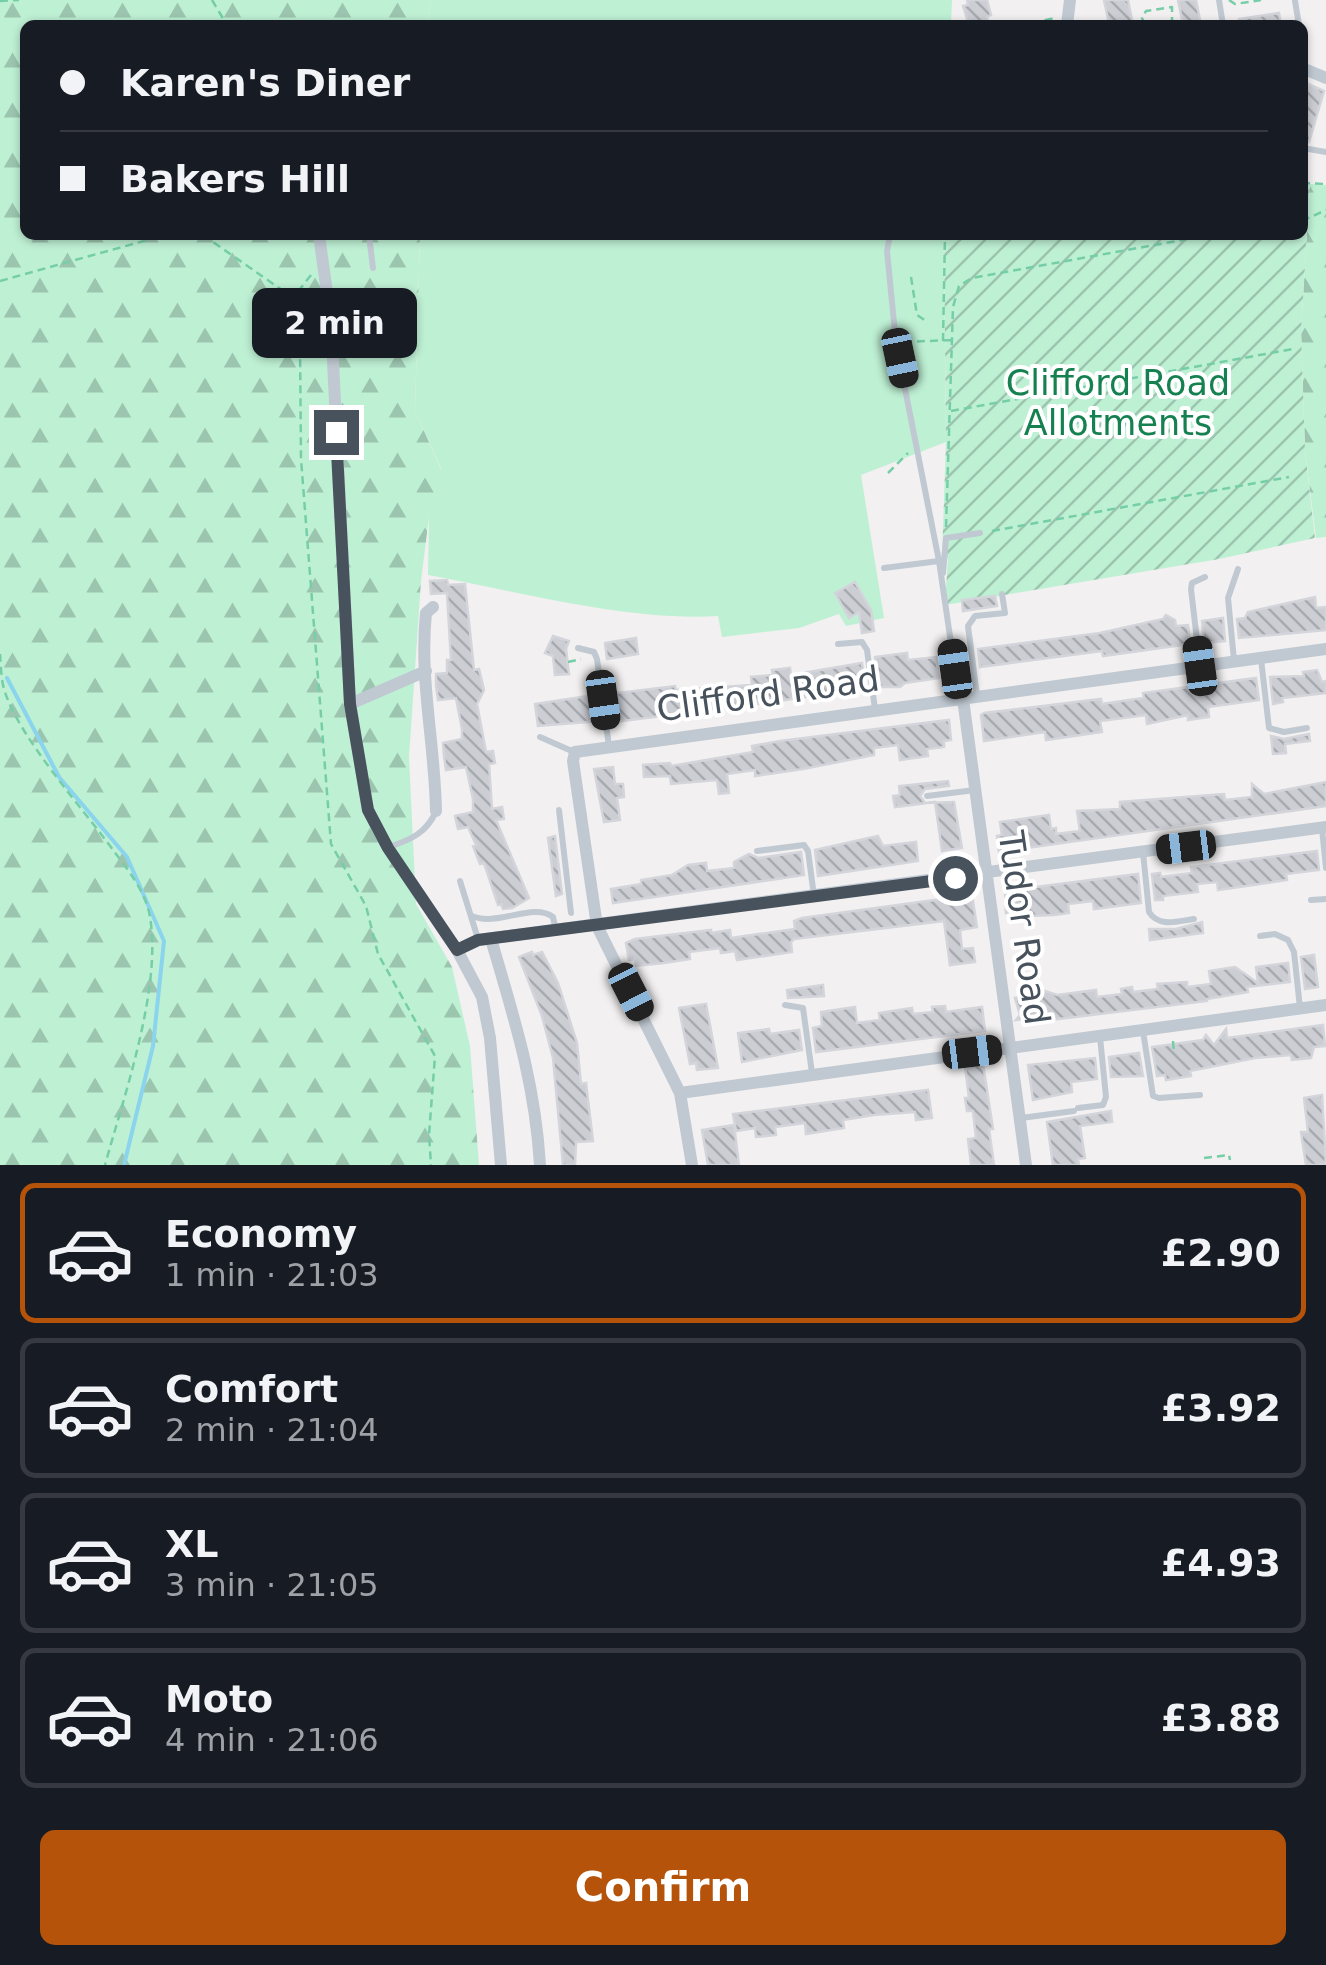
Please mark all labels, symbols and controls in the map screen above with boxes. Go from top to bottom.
text: Karen's Diner [120,61,410,105]
text: Bakers Hill [120,157,350,201]
callout: 2 min [254,287,418,357]
text: 2 min [284,304,385,342]
car [879,326,921,390]
park label: Clifford Road Allotments [1006,363,1230,443]
route end [314,410,359,455]
car [1181,634,1219,698]
car [936,637,974,701]
street label: Clifford Road [654,659,882,729]
car [584,668,622,732]
street label: Tudor Road [990,828,1057,1027]
car [1154,828,1218,866]
route start [933,856,978,901]
car [604,958,658,1026]
car [940,1033,1004,1071]
icon: car [45,1208,135,1298]
text: Economy [165,1212,357,1256]
text: £2.90 [1161,1231,1281,1275]
text: 1 min · 21:03 [165,1256,379,1294]
icon: car [45,1363,135,1453]
text: Comfort [165,1367,338,1411]
text: £3.92 [1161,1386,1281,1430]
text: 2 min · 21:04 [165,1411,379,1449]
icon: car [45,1518,135,1608]
text: XL [165,1522,219,1566]
text: £4.93 [1161,1541,1281,1585]
text: 3 min · 21:05 [165,1566,379,1604]
icon: car [45,1673,135,1763]
text: Moto [165,1677,273,1721]
text: £3.88 [1161,1696,1281,1740]
text: 4 min · 21:06 [165,1721,379,1759]
button: Confirm [40,1830,1286,1945]

